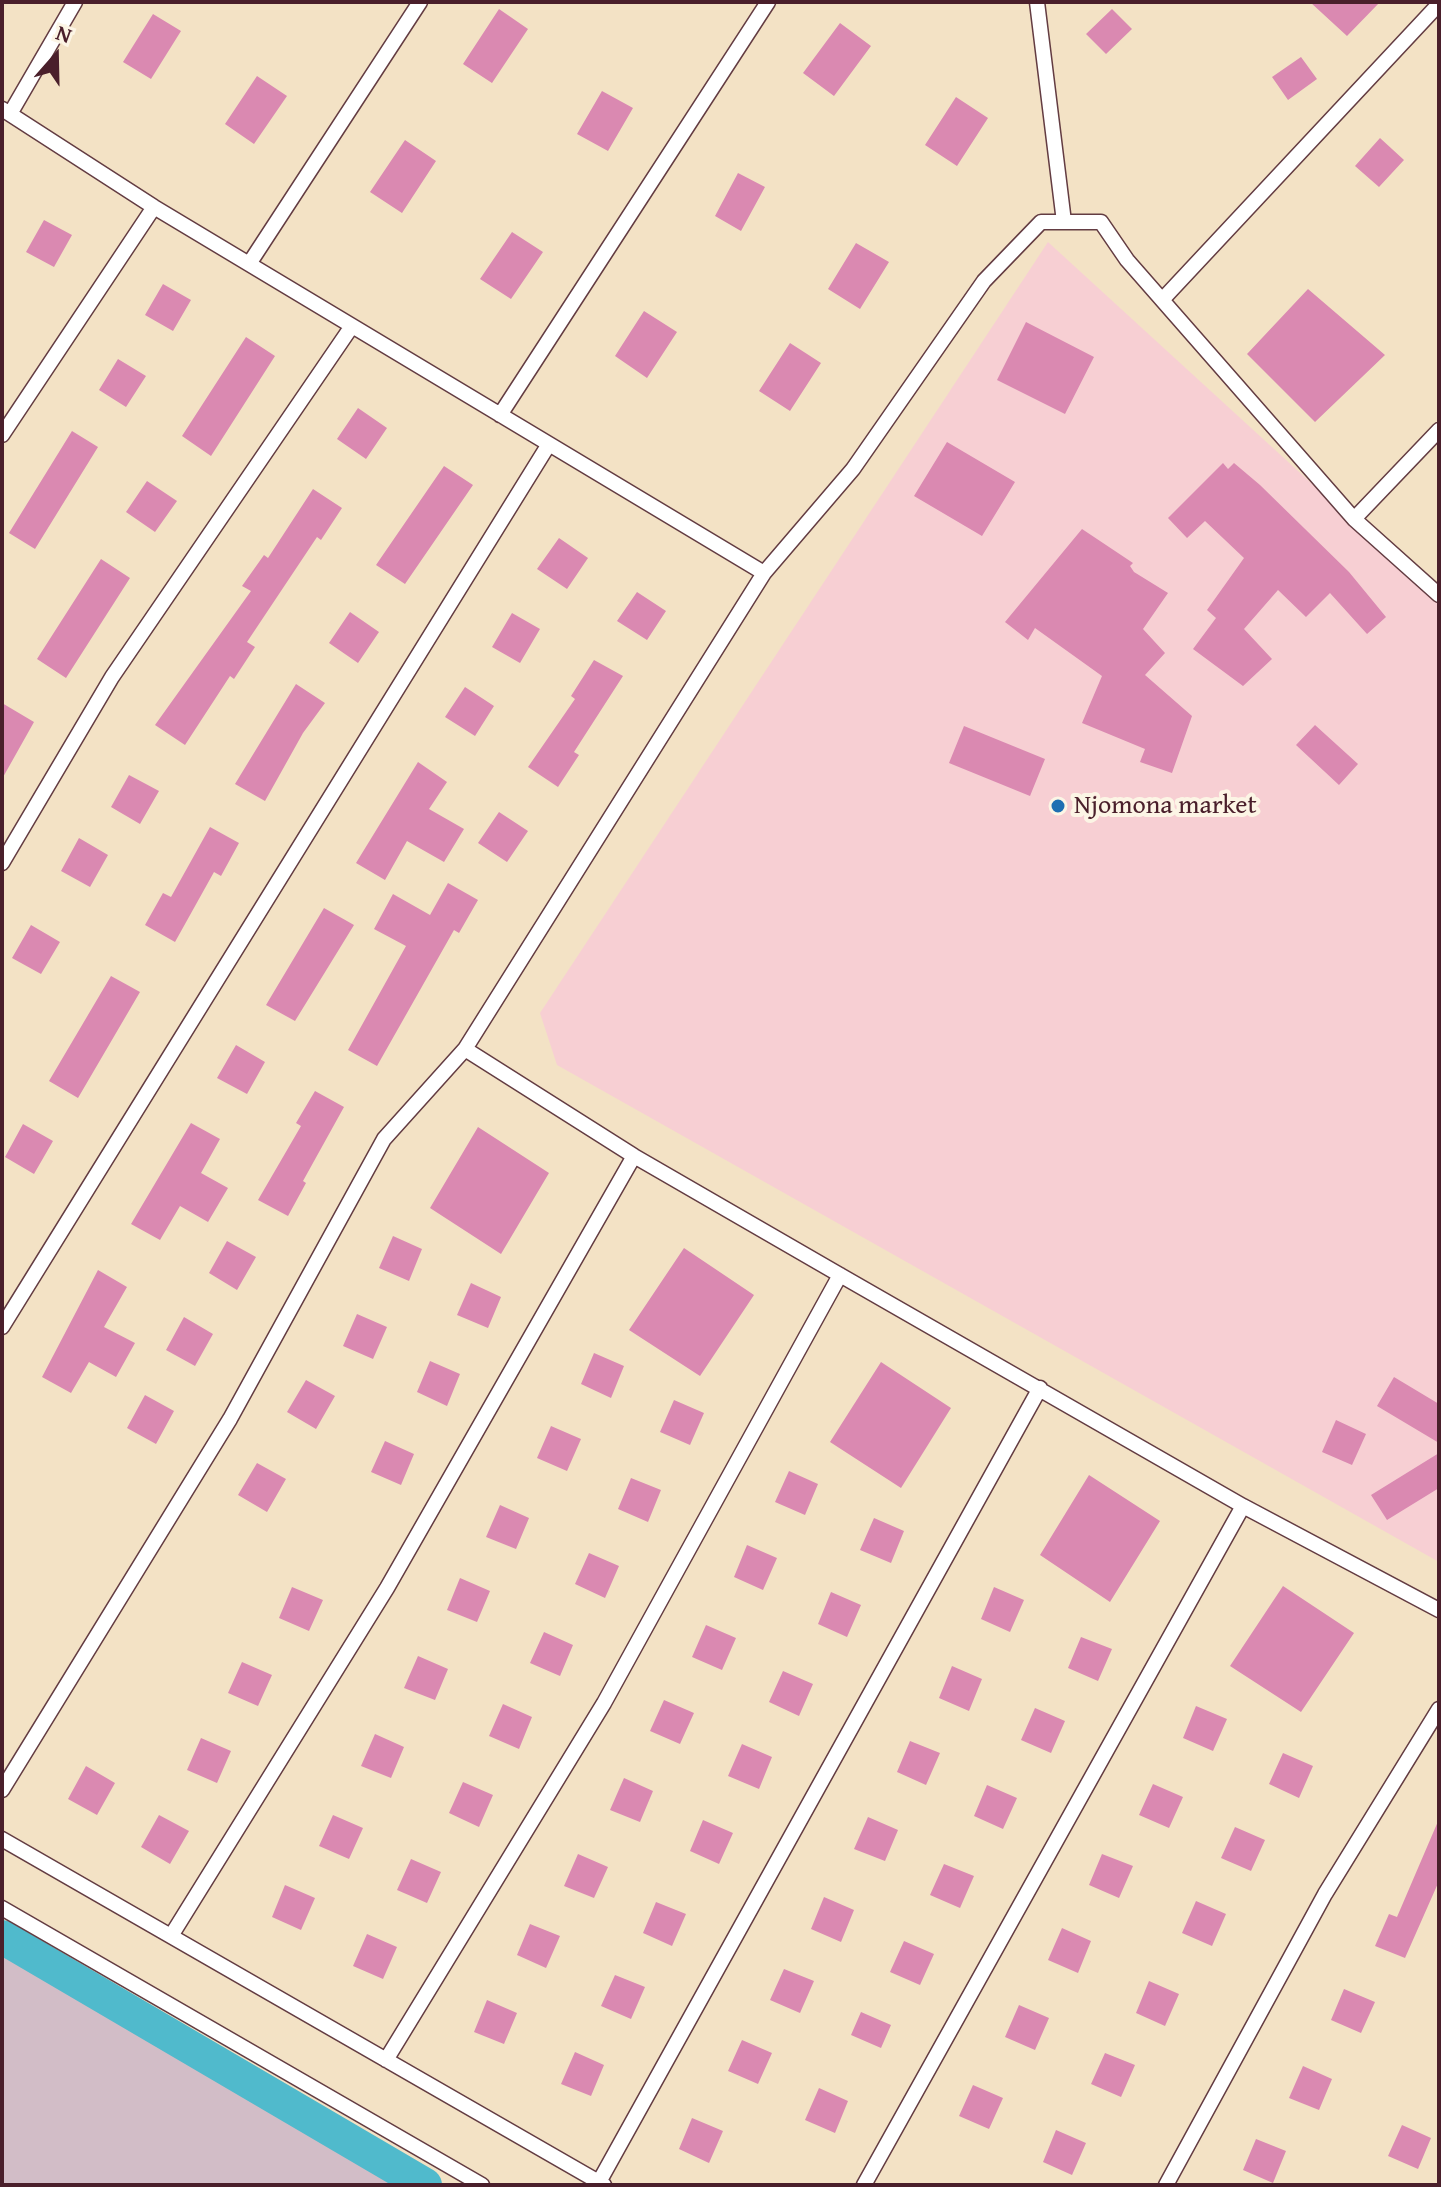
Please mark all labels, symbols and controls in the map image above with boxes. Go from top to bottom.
north arrow [16,16,96,96]
text: N [52,16,77,51]
place label: Njomona market [1074,790,1257,822]
marker: Njomona market [1049,797,1067,815]

